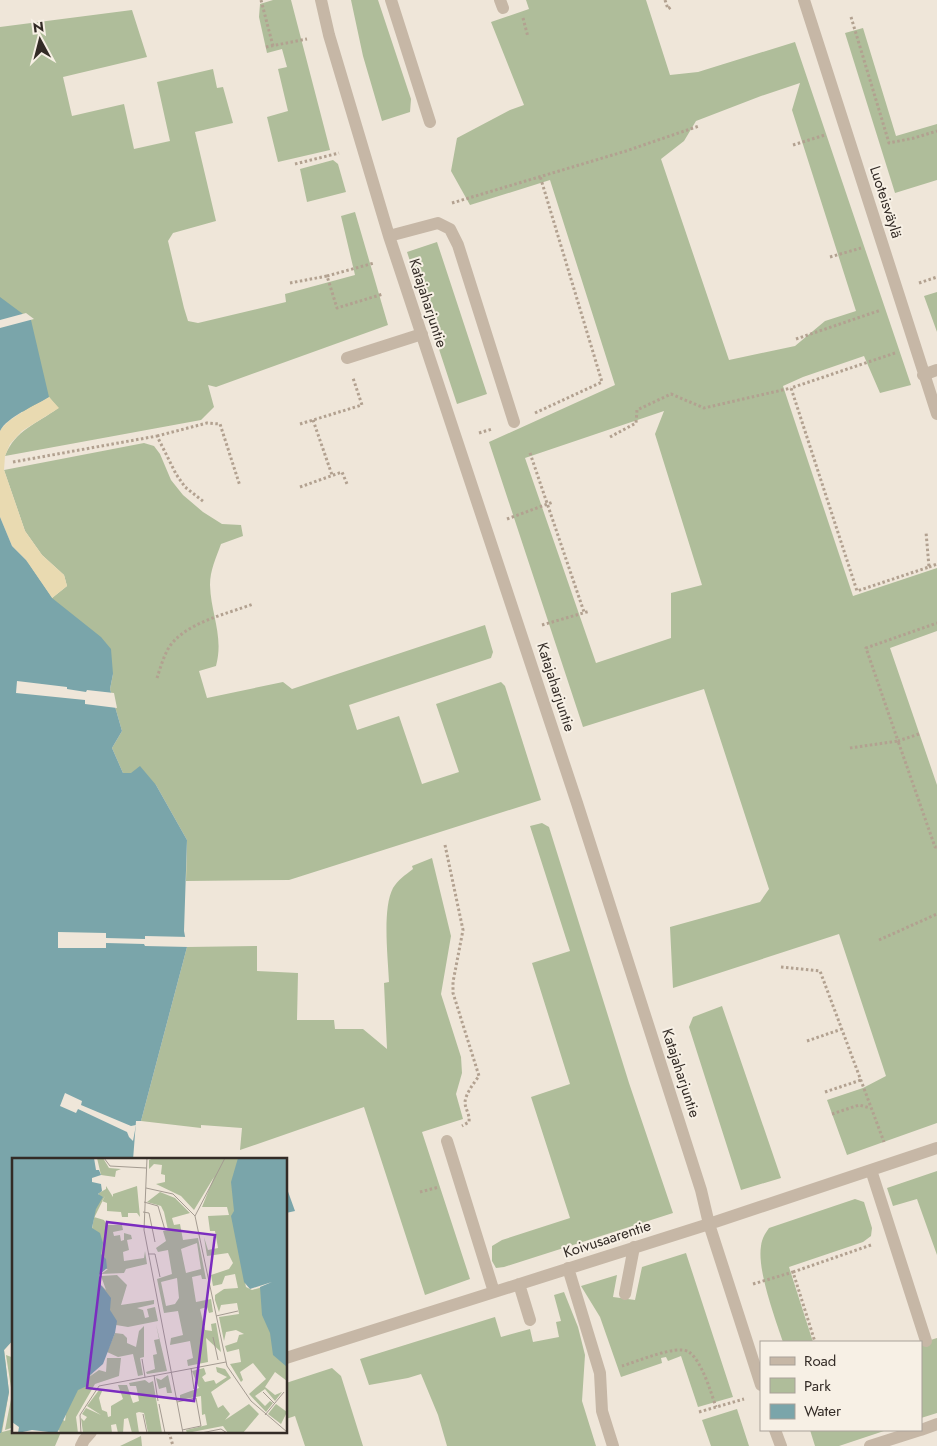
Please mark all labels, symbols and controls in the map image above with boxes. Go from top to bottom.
north arrow [15,15,65,65]
text: N [32,16,45,38]
street label: Luoteisväylä [864,163,908,241]
street label: Katajaharjuntie [403,256,453,351]
street label: Katajaharjuntie [531,640,581,735]
street label: Katajaharjuntie [656,1026,706,1121]
inset map [12,1158,288,1434]
street label: Koivusaarentie [560,1214,654,1263]
legend [760,1341,922,1431]
text: Road [804,1350,836,1372]
text: Park [804,1375,831,1397]
text: Water [804,1400,842,1422]

